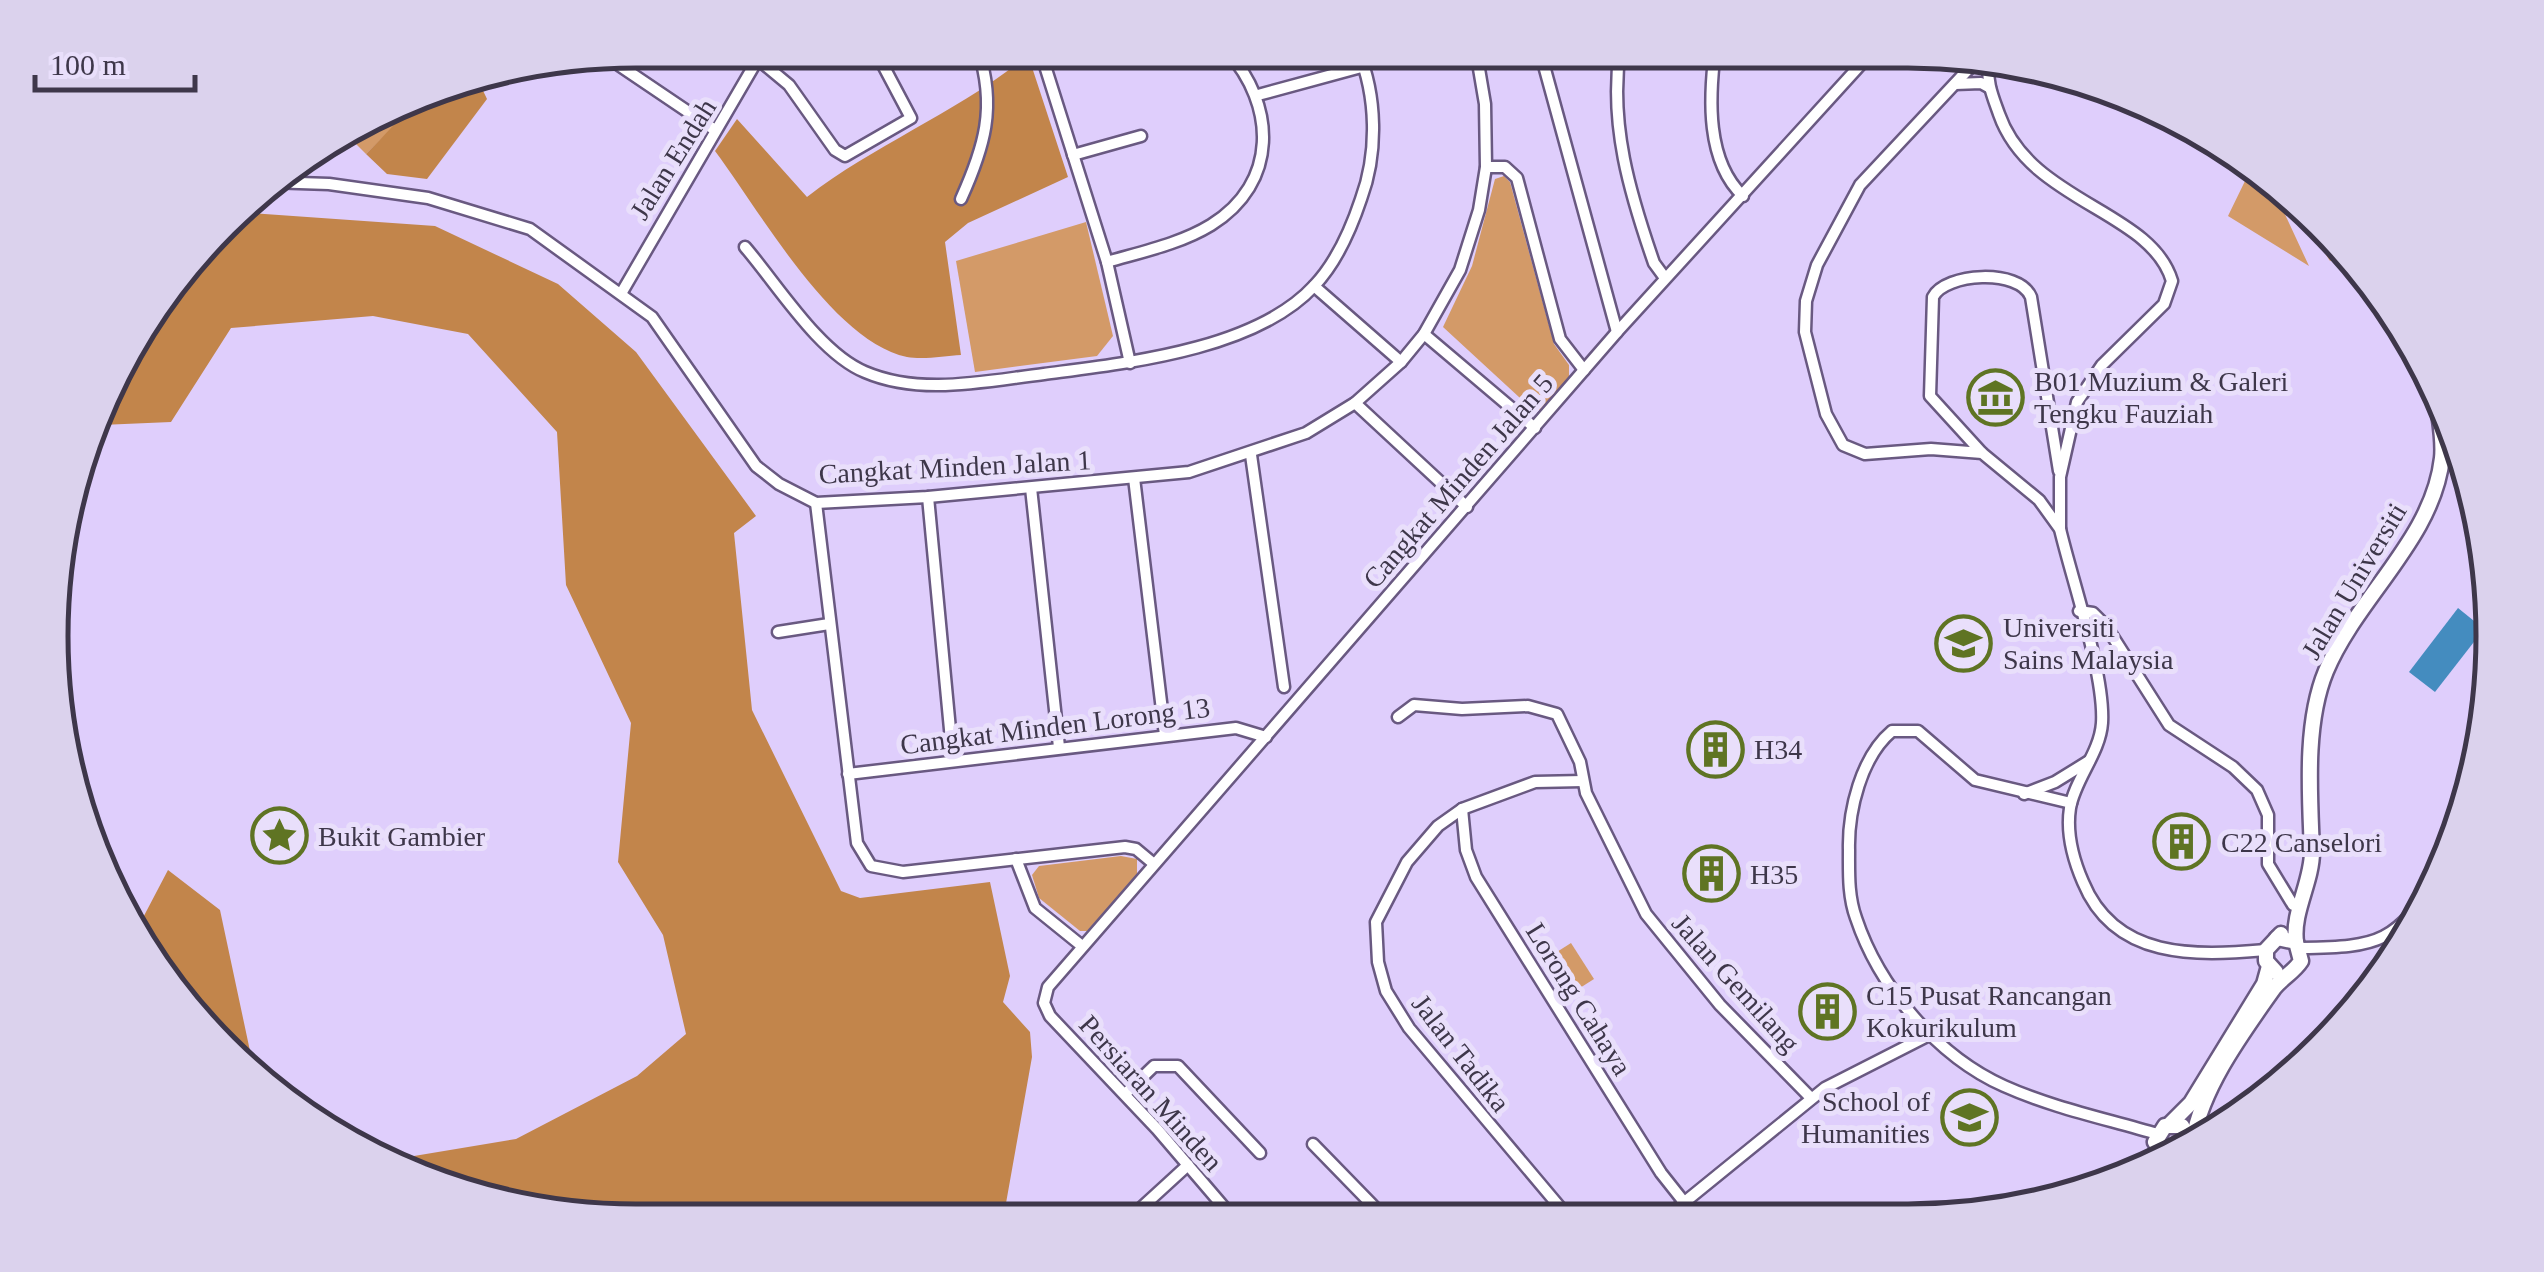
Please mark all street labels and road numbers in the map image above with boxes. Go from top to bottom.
street label: Jalan Endah [624,93,722,225]
street label: Cangkat Minden Jalan 5 [1357,368,1559,594]
street label: Cangkat Minden Jalan 1 [818,444,1092,490]
street label: Jalan Universiti [2295,497,2413,665]
street label: Cangkat Minden Lorong 13 [898,692,1212,760]
street label: Jalan Gemilang [1666,908,1806,1058]
street label: Lorong Cahaya [1520,917,1638,1081]
street label: Jalan Tadika [1406,988,1517,1118]
street label: Persiaran Minden [1073,1009,1229,1177]

